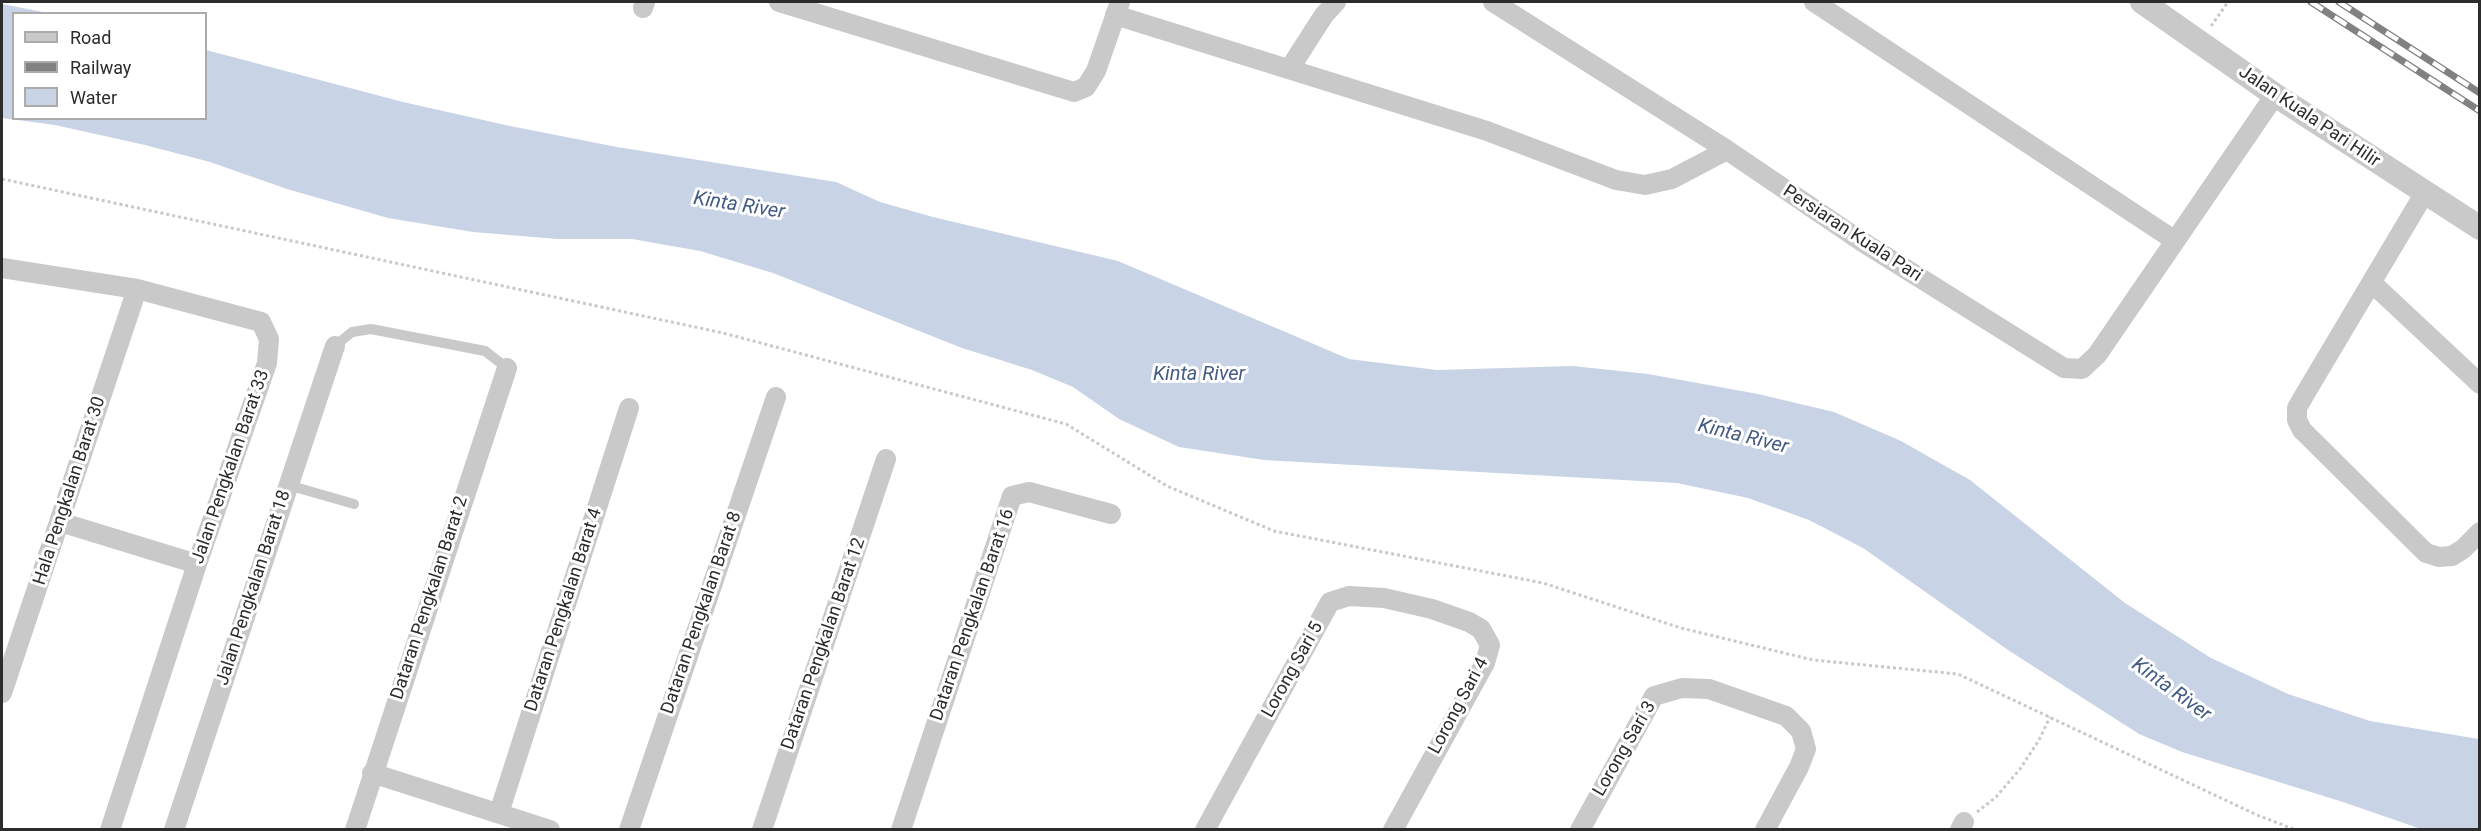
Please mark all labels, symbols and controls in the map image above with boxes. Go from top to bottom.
legend [12,12,207,120]
text: Road [70,27,111,48]
text: Railway [70,57,131,78]
street label: Jalan Kuala Pari Hilir [2234,62,2384,172]
text: Water [70,87,117,108]
street label: Persiaran Kuala Pari [1778,181,1926,287]
water label: Kinta River [692,187,786,225]
water label: Kinta River [1153,363,1245,387]
street label: Jalan Pengkalan Barat 33 [188,367,274,567]
street label: Hala Pengkalan Barat 30 [29,394,111,588]
water label: Kinta River [1695,414,1791,460]
street label: Jalan Pengkalan Barat 18 [212,488,296,688]
street label: Dataran Pengkalan Barat 2 [387,494,473,702]
street label: Dataran Pengkalan Barat 4 [521,506,607,714]
street label: Dataran Pengkalan Barat 16 [927,506,1019,724]
street label: Dataran Pengkalan Barat 8 [657,509,747,717]
street label: Dataran Pengkalan Barat 12 [778,535,870,753]
street label: Lorong Sari 5 [1258,618,1328,722]
water label: Kinta River [2127,653,2215,727]
street label: Lorong Sari 4 [1425,654,1493,758]
street label: Lorong Sari 3 [1589,698,1661,800]

